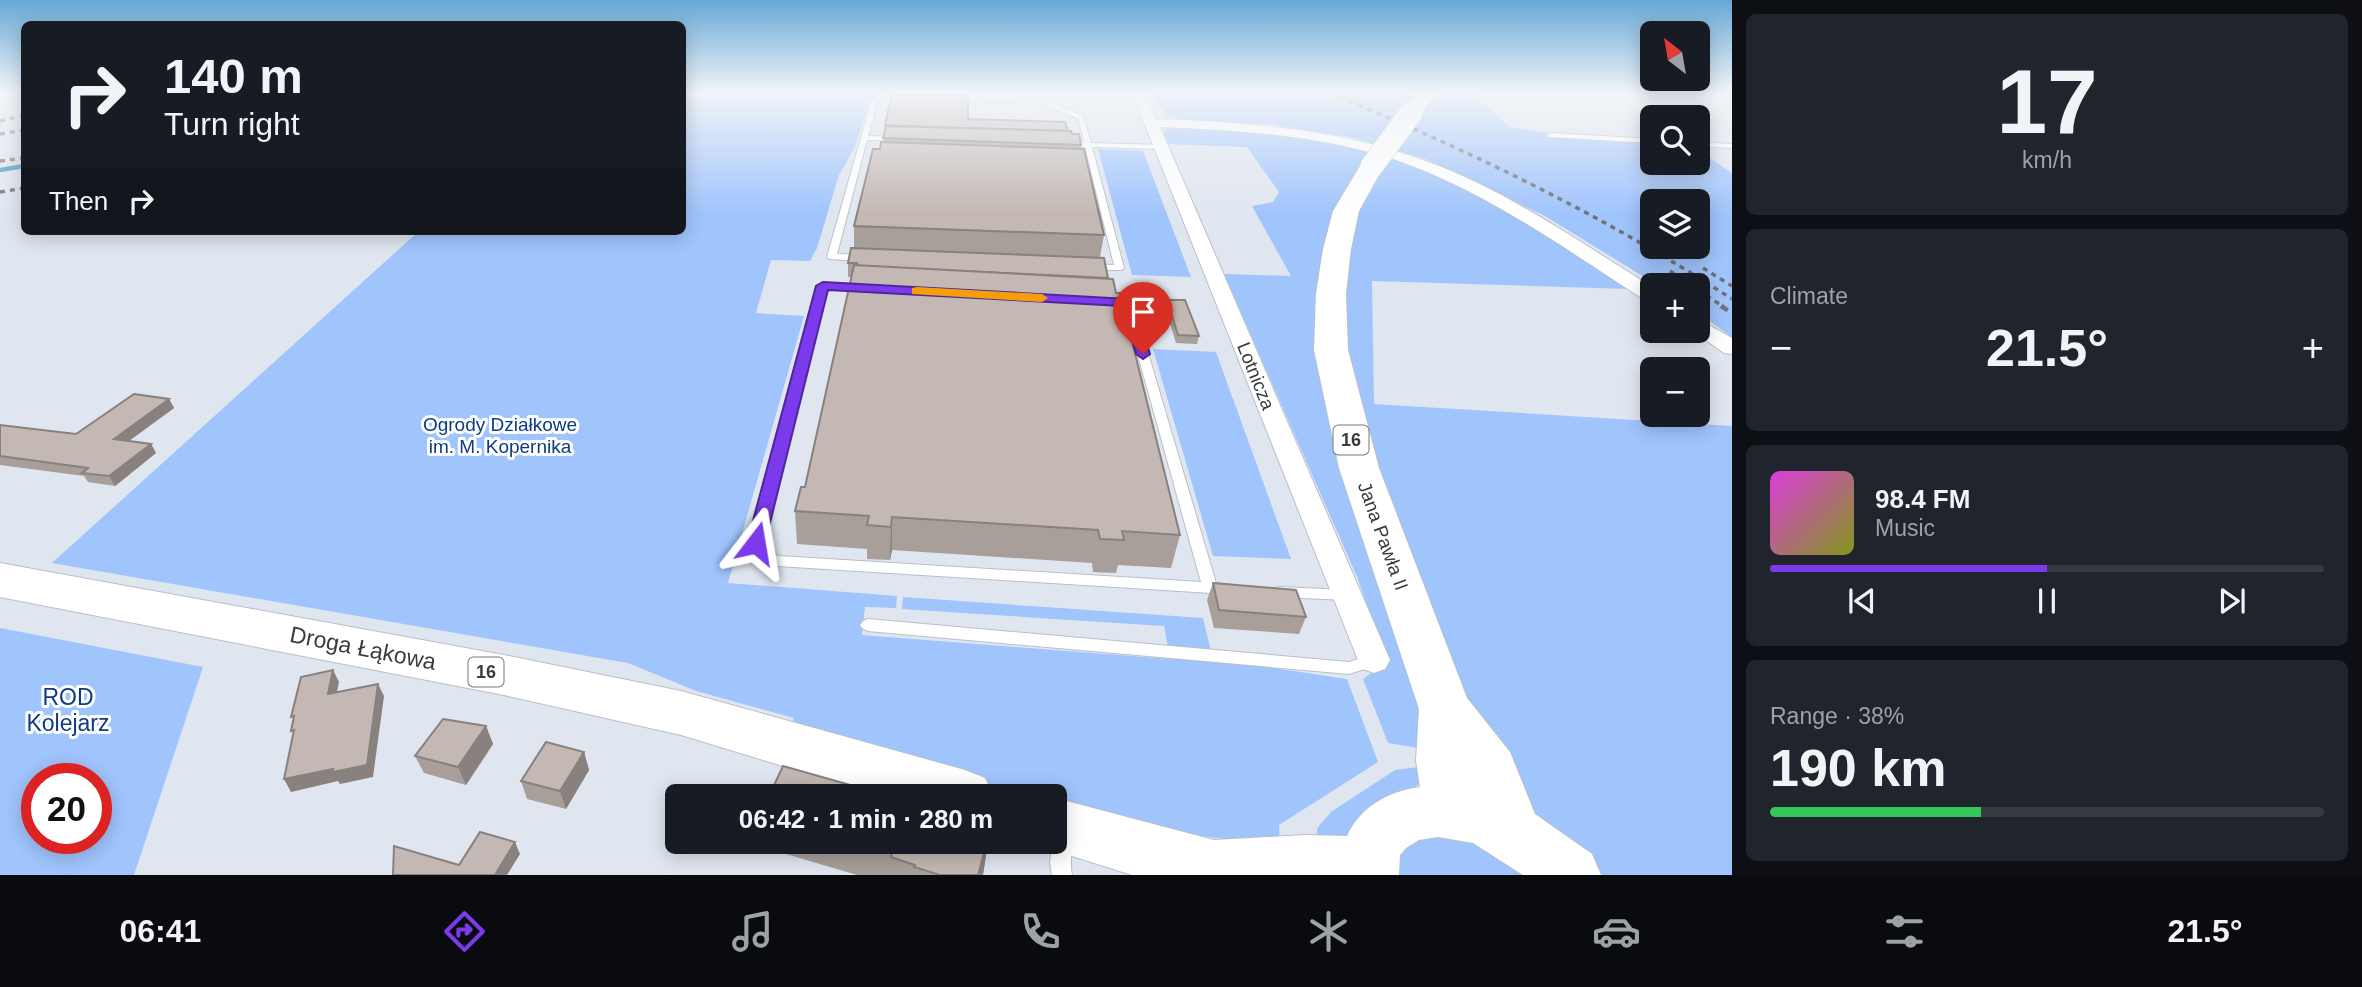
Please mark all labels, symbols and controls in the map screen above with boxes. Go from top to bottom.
north arrow [1640,21,1710,91]
map controls [1640,21,1710,427]
icon: right [49,49,140,140]
text: 140 m [164,49,303,103]
text: 17 [1996,51,2098,152]
button: search [1640,105,1710,175]
text: Turn right [164,106,300,142]
text: km/h [2022,147,2072,173]
icon: right [122,182,160,220]
text: Then [49,186,108,216]
button: layers [1640,189,1710,259]
button: + [1640,273,1710,343]
pin [1113,282,1173,354]
text: Climate [1770,283,1848,309]
icon: arrive [1124,293,1162,331]
text: 21.5° [1986,319,2108,377]
text: − [1770,327,1792,369]
text: + [2302,327,2324,369]
street label: Lotnicza [1233,339,1279,413]
button: − [1640,357,1710,427]
park label: Ogrody Działkowe im. M. Kopernika [423,414,577,457]
road number: 16 [1334,426,1368,454]
street label: Jana Pawła II [1354,479,1412,593]
text: 98.4 FM [1875,484,1970,514]
position arrow [719,506,793,580]
text: Music [1875,515,1935,541]
icon: previous [1843,582,1881,620]
icon: pause [2028,582,2066,620]
icon: next [2213,582,2251,620]
street label: Droga Łąkowa [288,621,438,675]
road number: 16 [468,658,504,686]
park label: ROD Kolejarz [26,684,110,736]
text: Range · 38% [1770,703,1904,729]
text: 190 km [1770,739,1946,797]
speed limit sign: 20 [21,763,112,854]
text: 06:42 · 1 min · 280 m [739,804,993,834]
icon: directions [440,907,489,956]
icon: music [728,907,777,956]
icon: phone [1016,907,1065,956]
icon: climate [1304,907,1353,956]
icon: car [1592,907,1641,956]
icon: filters [1880,907,1929,956]
text: 06:41 [119,913,201,949]
text: 21.5° [2167,913,2242,949]

